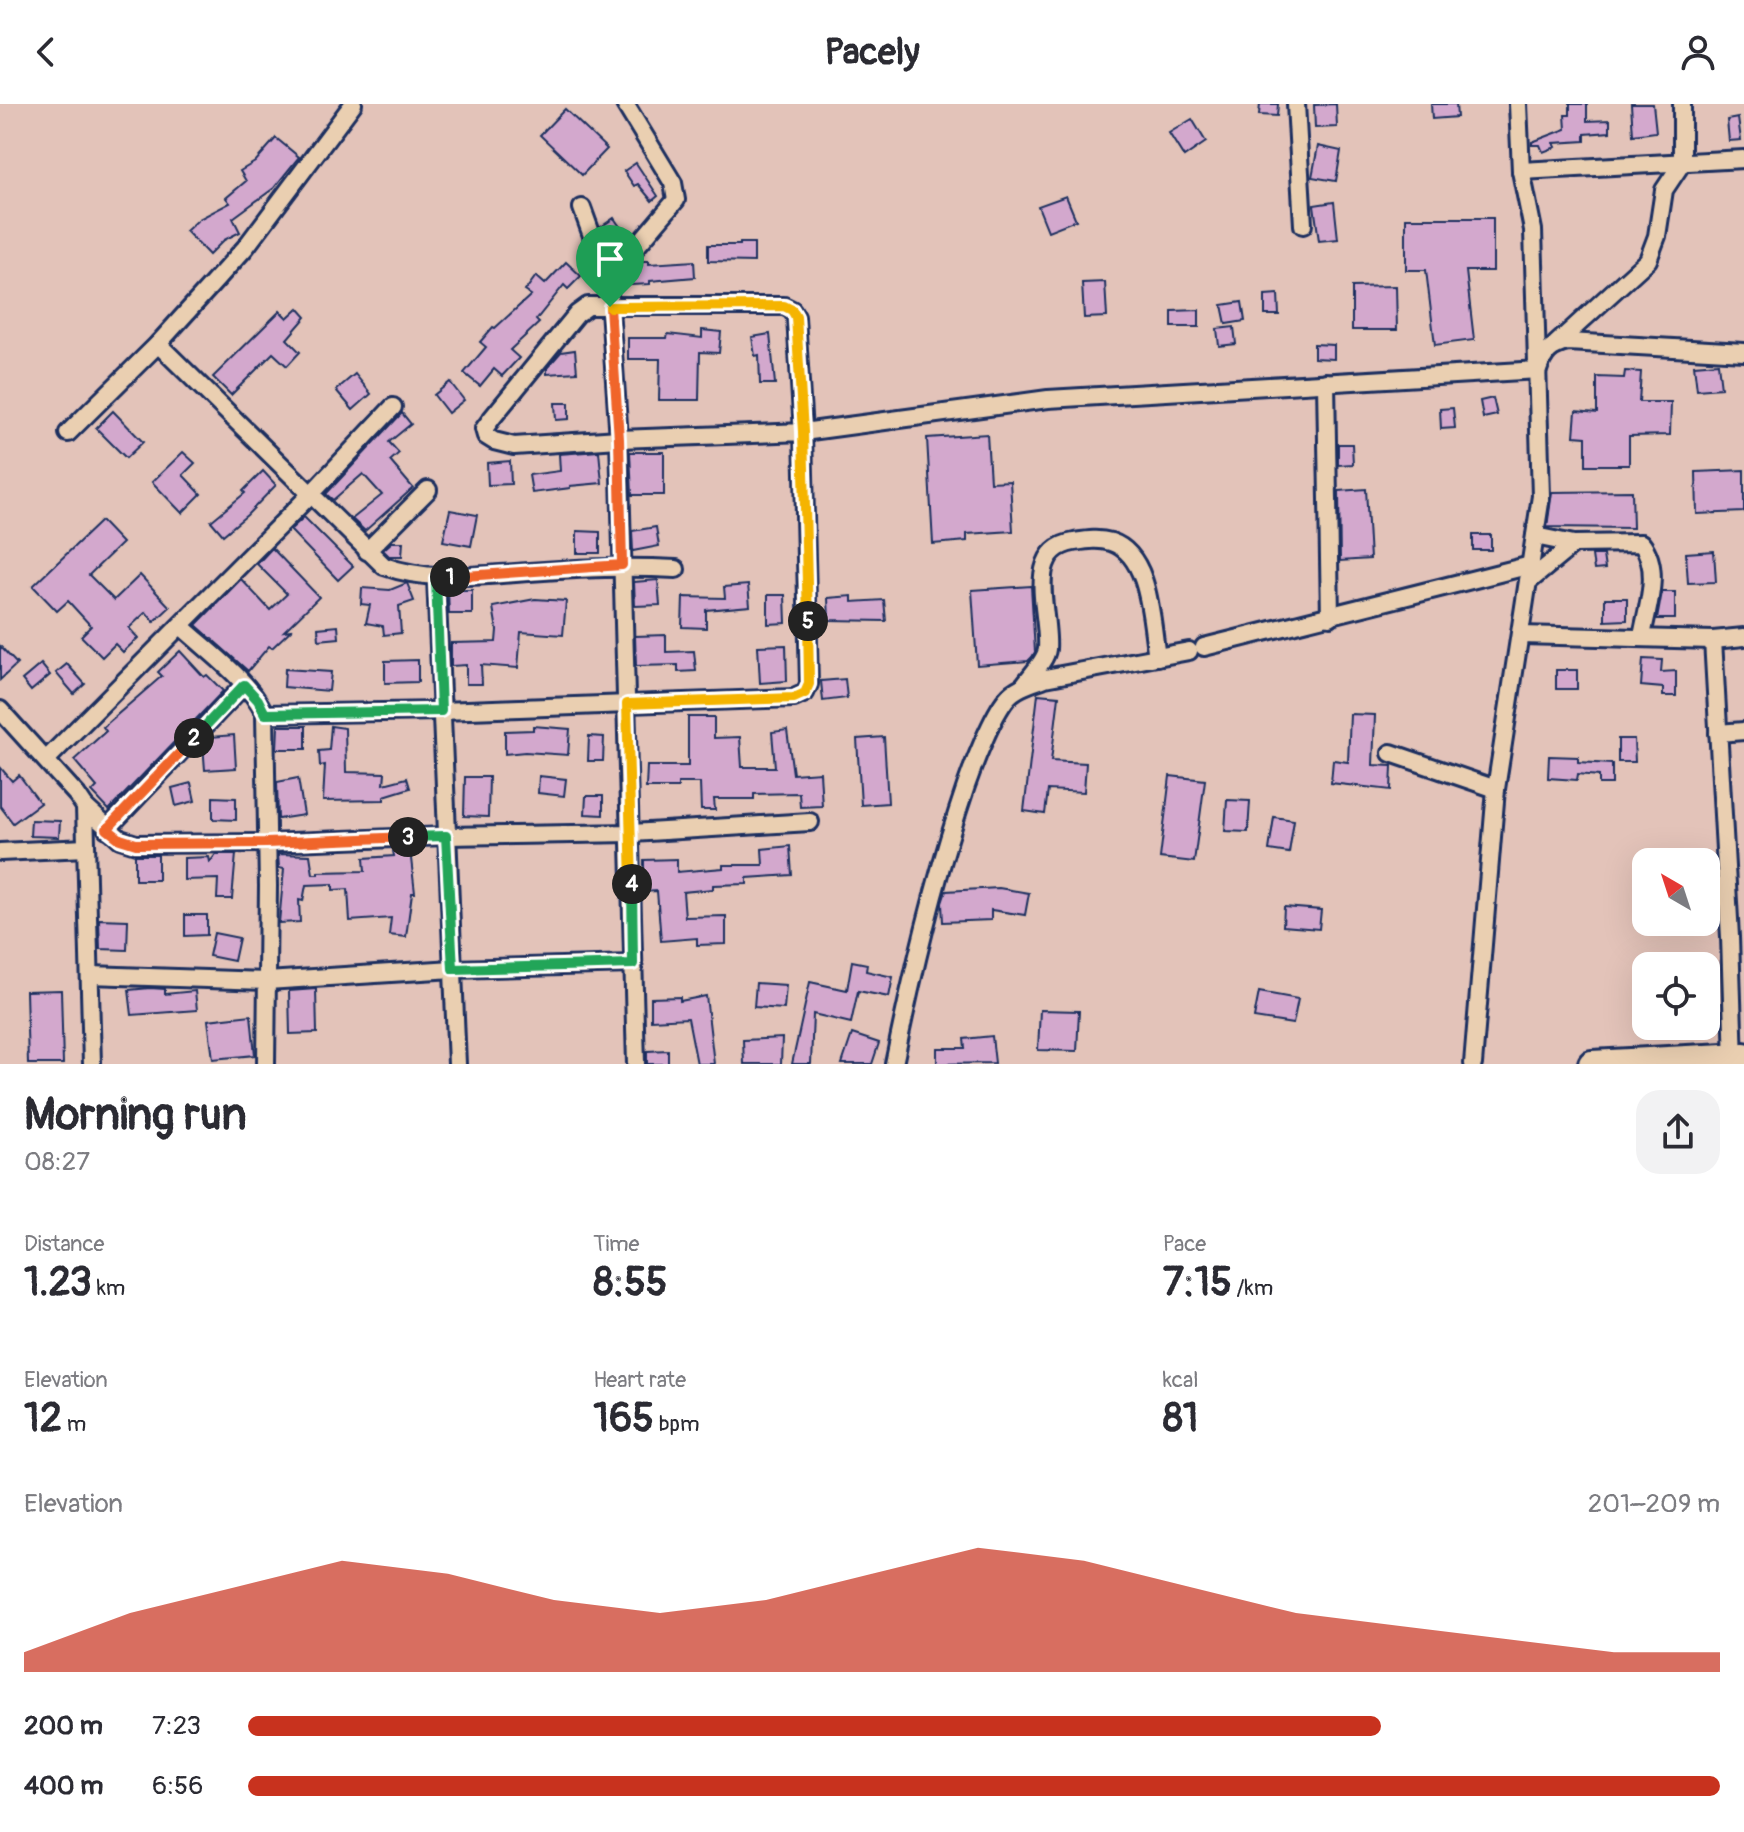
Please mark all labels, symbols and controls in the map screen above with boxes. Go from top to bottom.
icon: back [24,30,68,74]
text: Pacely [824,30,920,75]
icon: person [1676,30,1720,74]
pin [576,225,644,307]
icon: arrive [588,237,632,281]
pin: 1 [430,557,470,597]
text: 1 [446,563,454,591]
pin: 5 [788,601,828,641]
text: 5 [802,607,814,635]
pin: 2 [174,718,214,758]
text: 2 [188,724,200,752]
pin: 3 [388,817,428,857]
text: 3 [402,823,414,851]
north arrow [1632,848,1720,936]
map controls [1632,848,1720,1040]
pin: 4 [612,864,652,904]
text: 4 [626,870,638,898]
button: locate [1632,952,1720,1040]
text: Morning run [24,1088,247,1143]
button: share [1636,1090,1720,1174]
text: 08:27 [24,1146,90,1178]
text: Distance [24,1230,104,1258]
text: Time [593,1230,639,1258]
text: Pace [1163,1230,1206,1258]
text: 1.23 [24,1258,92,1307]
text: 8:55 [593,1258,668,1307]
text: 7:15 [1163,1258,1232,1307]
text: km [92,1274,125,1302]
text: /km [1232,1274,1273,1302]
text: Elevation [24,1366,108,1394]
text: Heart rate [593,1366,686,1394]
text: kcal [1163,1366,1198,1394]
text: 12 [24,1394,62,1443]
text: 165 [593,1394,654,1443]
text: 81 [1163,1394,1198,1443]
text: m [62,1410,86,1438]
text: bpm [654,1410,699,1438]
text: Elevation [24,1488,123,1520]
text: 201–209 m [1588,1488,1720,1520]
text: 200 m [24,1710,103,1742]
text: 7:23 [152,1710,201,1742]
text: 400 m [24,1770,103,1802]
text: 6:56 [152,1770,203,1802]

